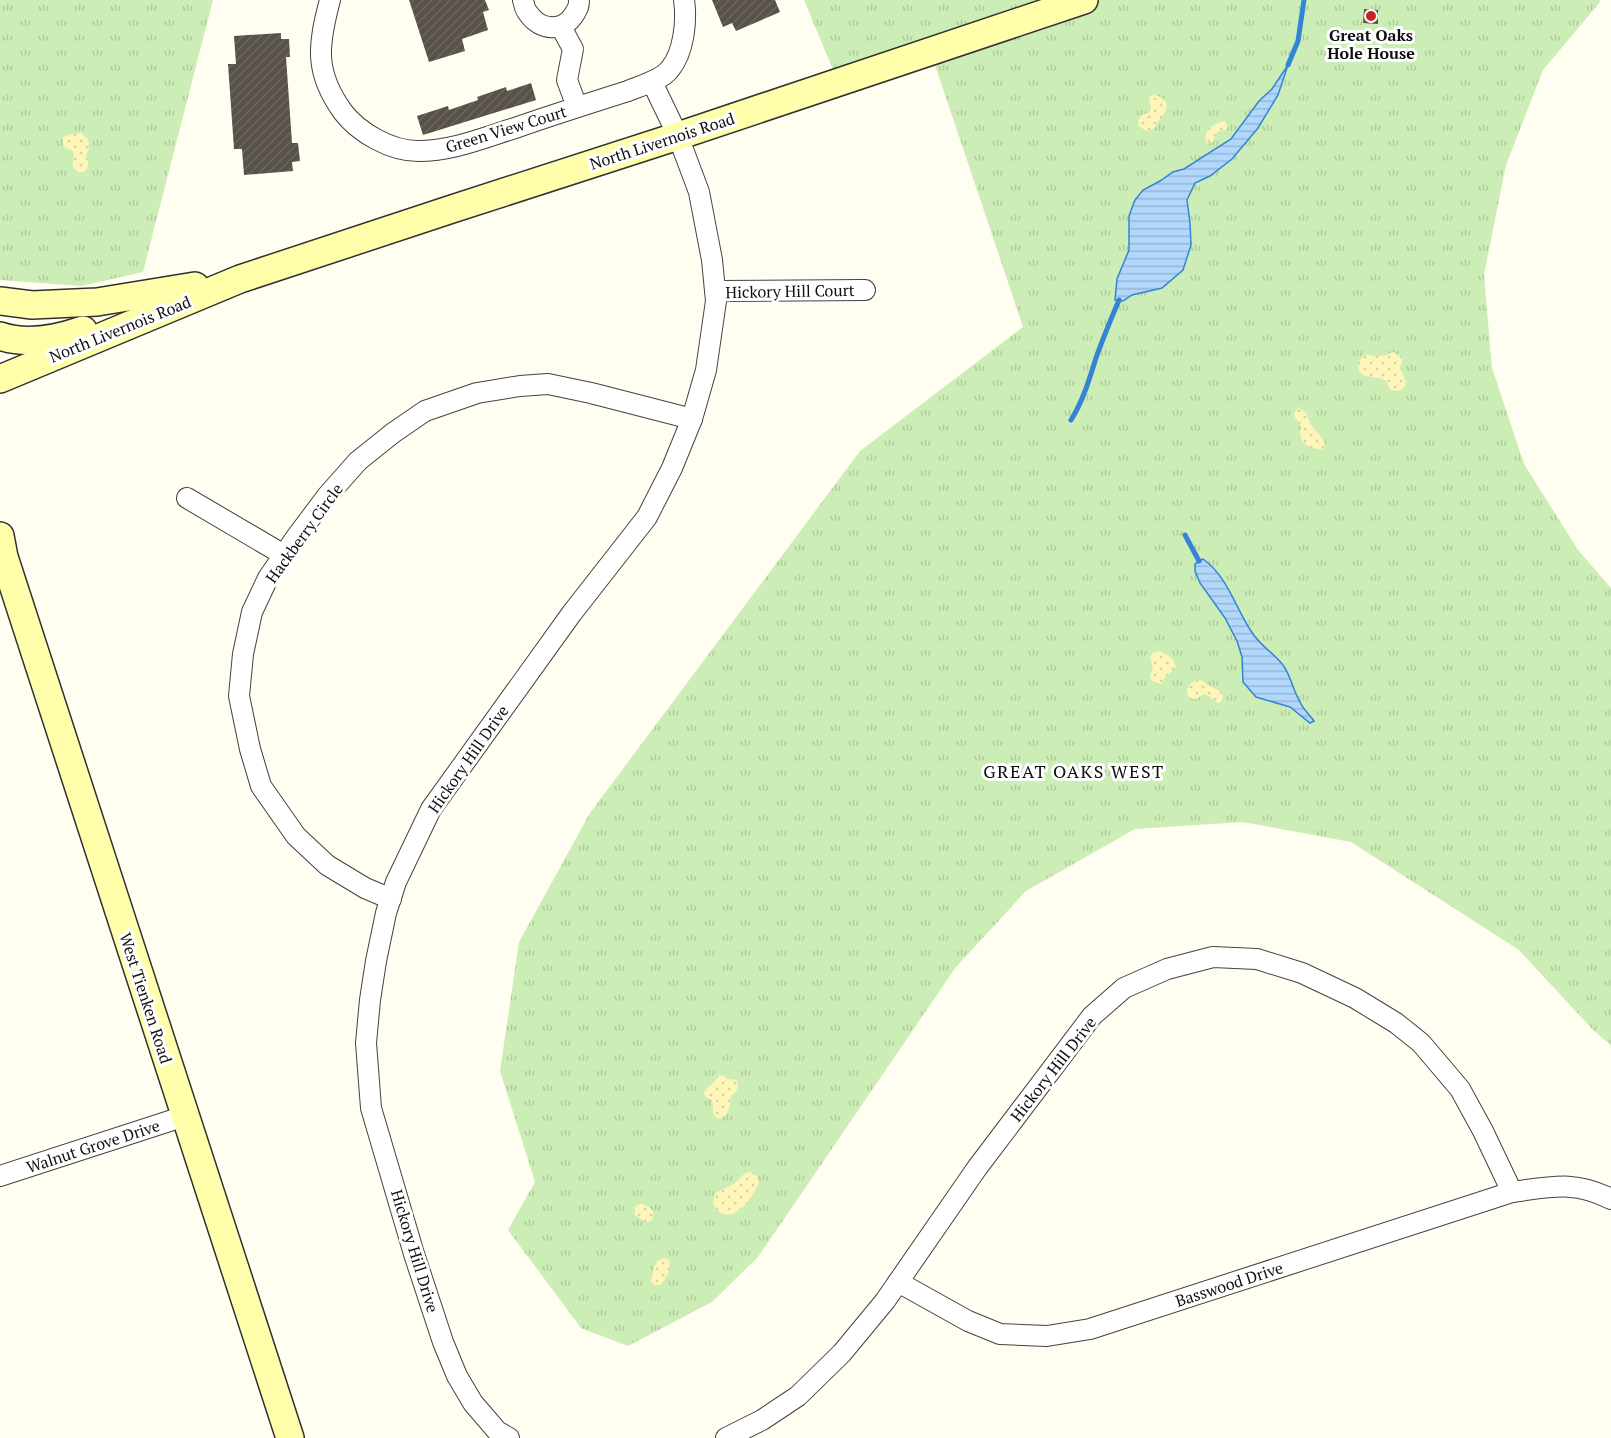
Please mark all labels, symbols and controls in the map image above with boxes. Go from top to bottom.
marker: Great Oaks Hole House [1364,9,1378,23]
place label: Great Oaks Hole House [1327,24,1415,64]
street label: Green View Court [443,100,569,158]
street label: North Livernois Road [587,107,737,175]
street label: Hickory Hill Court [725,279,855,303]
street label: North Livernois Road [46,290,194,368]
street label: Hackberry Circle [260,479,348,587]
street label: Hickory Hill Drive [422,701,514,817]
district label: GREAT OAKS WEST [983,759,1165,783]
street label: West Tienken Road [114,930,178,1066]
street label: Hickory Hill Drive [1005,1012,1101,1126]
street label: Walnut Grove Drive [24,1114,162,1178]
street label: Hickory Hill Drive [386,1187,444,1315]
street label: Basswood Drive [1172,1256,1286,1312]

